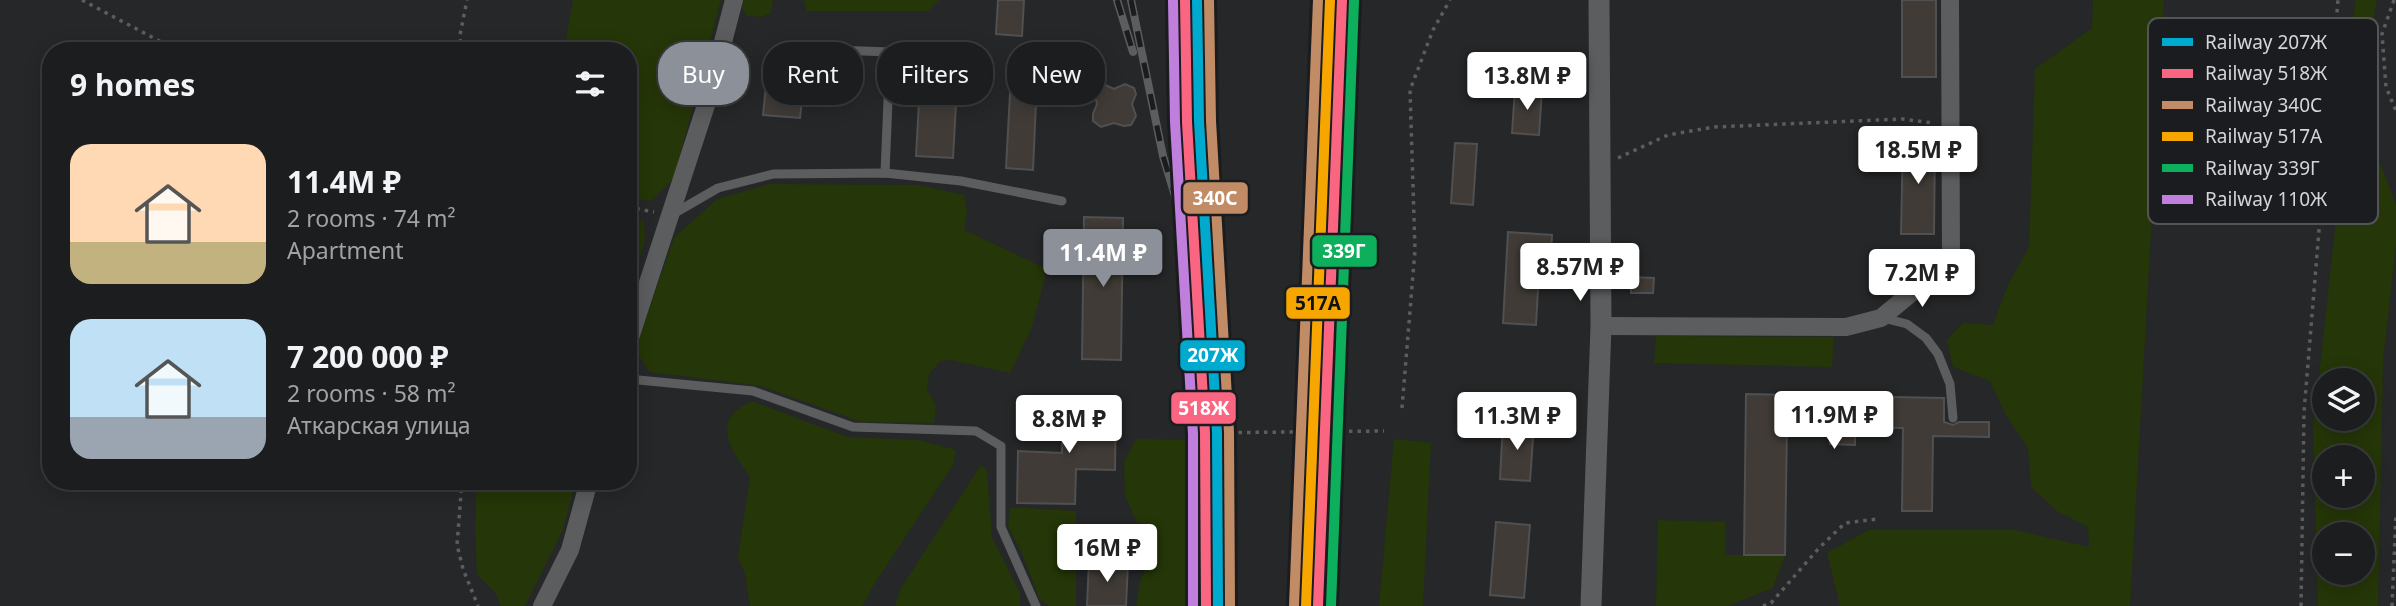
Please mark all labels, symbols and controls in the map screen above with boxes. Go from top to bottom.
legend [2148,18,2378,224]
text: Railway 207Ж [2205,29,2328,55]
chip: Buy [658,42,749,105]
chip: Rent [763,42,863,105]
chip: Filters [877,42,993,105]
chip: New [1007,42,1105,105]
pin: 13.8M ₽ [1462,52,1592,112]
text: 13.8M ₽ [1483,59,1571,91]
text: Railway 518Ж [2205,60,2328,86]
text: 9 homes [70,64,195,105]
icon: filters [571,65,609,103]
text: Railway 340С [2205,92,2322,118]
text: Railway 517А [2205,123,2323,149]
pin: 18.5M ₽ [1853,127,1983,186]
text: 18.5M ₽ [1874,133,1962,165]
text: Railway 339Г [2205,155,2320,181]
text: 11.4M ₽ [287,161,401,202]
icon: home [126,172,210,256]
line badge: 340С [1182,181,1249,215]
text: 340С [1193,185,1237,211]
text: Railway 110Ж [2205,186,2328,212]
text: 2 rooms · 74 m² [287,202,456,234]
pin: 11.4M ₽ [1038,230,1168,289]
text: Apartment [287,234,404,266]
line badge: 339Г [1311,234,1378,268]
text: 11.4M ₽ [1059,236,1147,268]
text: 339Г [1322,238,1366,264]
pin: 8.57M ₽ [1515,244,1645,303]
text: 8.57M ₽ [1536,250,1624,282]
pin: 7.2M ₽ [1865,250,1979,309]
text: 7.2M ₽ [1885,256,1959,288]
line badge: 517А [1285,286,1351,320]
text: 517А [1295,290,1342,316]
text: 7 200 000 ₽ [287,336,449,377]
line badge: 207Ж [1179,339,1246,372]
text: 207Ж [1187,342,1239,368]
icon: home [126,347,210,431]
map controls [2312,368,2375,585]
button: layers [2312,368,2375,431]
text: 2 rooms · 58 m² [287,377,456,409]
line badge: 518Ж [1170,391,1237,425]
pin: 11.3M ₽ [1452,392,1582,452]
pin: 11.9M ₽ [1769,392,1899,451]
text: 518Ж [1178,395,1230,421]
pin: 8.8M ₽ [1012,396,1126,455]
text: 11.9M ₽ [1790,398,1878,430]
text: 11.3M ₽ [1473,399,1561,431]
text: 8.8M ₽ [1032,402,1106,434]
text: Аткарская улица [287,409,471,441]
button: + [2312,445,2375,508]
button: − [2312,522,2375,585]
pin: 16M ₽ [1058,524,1156,584]
text: 16M ₽ [1073,531,1141,563]

